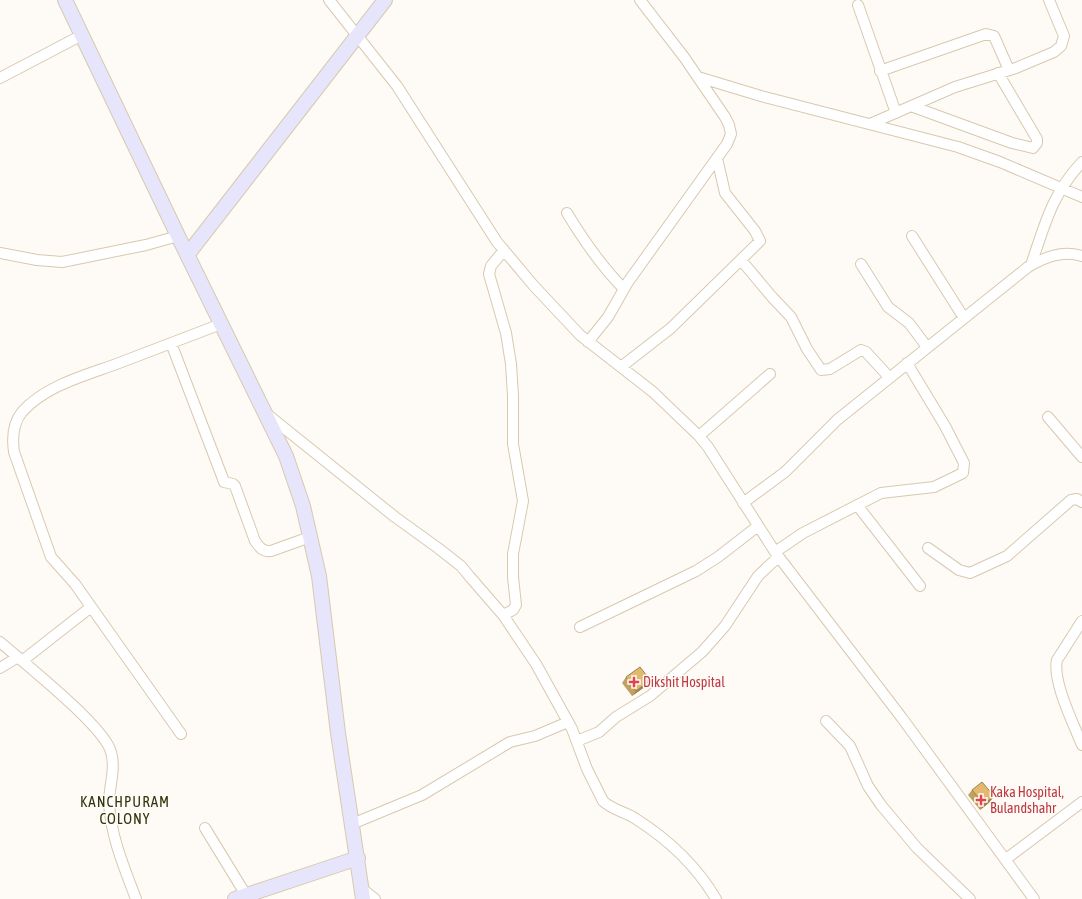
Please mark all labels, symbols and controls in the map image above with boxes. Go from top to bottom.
place label: Dikshit Hospital [643,674,725,690]
marker: Dikshit Hospital [628,676,640,688]
place label: Kaka Hospital, Bulandshahr [990,784,1064,816]
district label: KANCHPURAM COLONY [80,793,170,827]
marker: Kaka Hospital, Bulandshahr [975,794,987,806]

